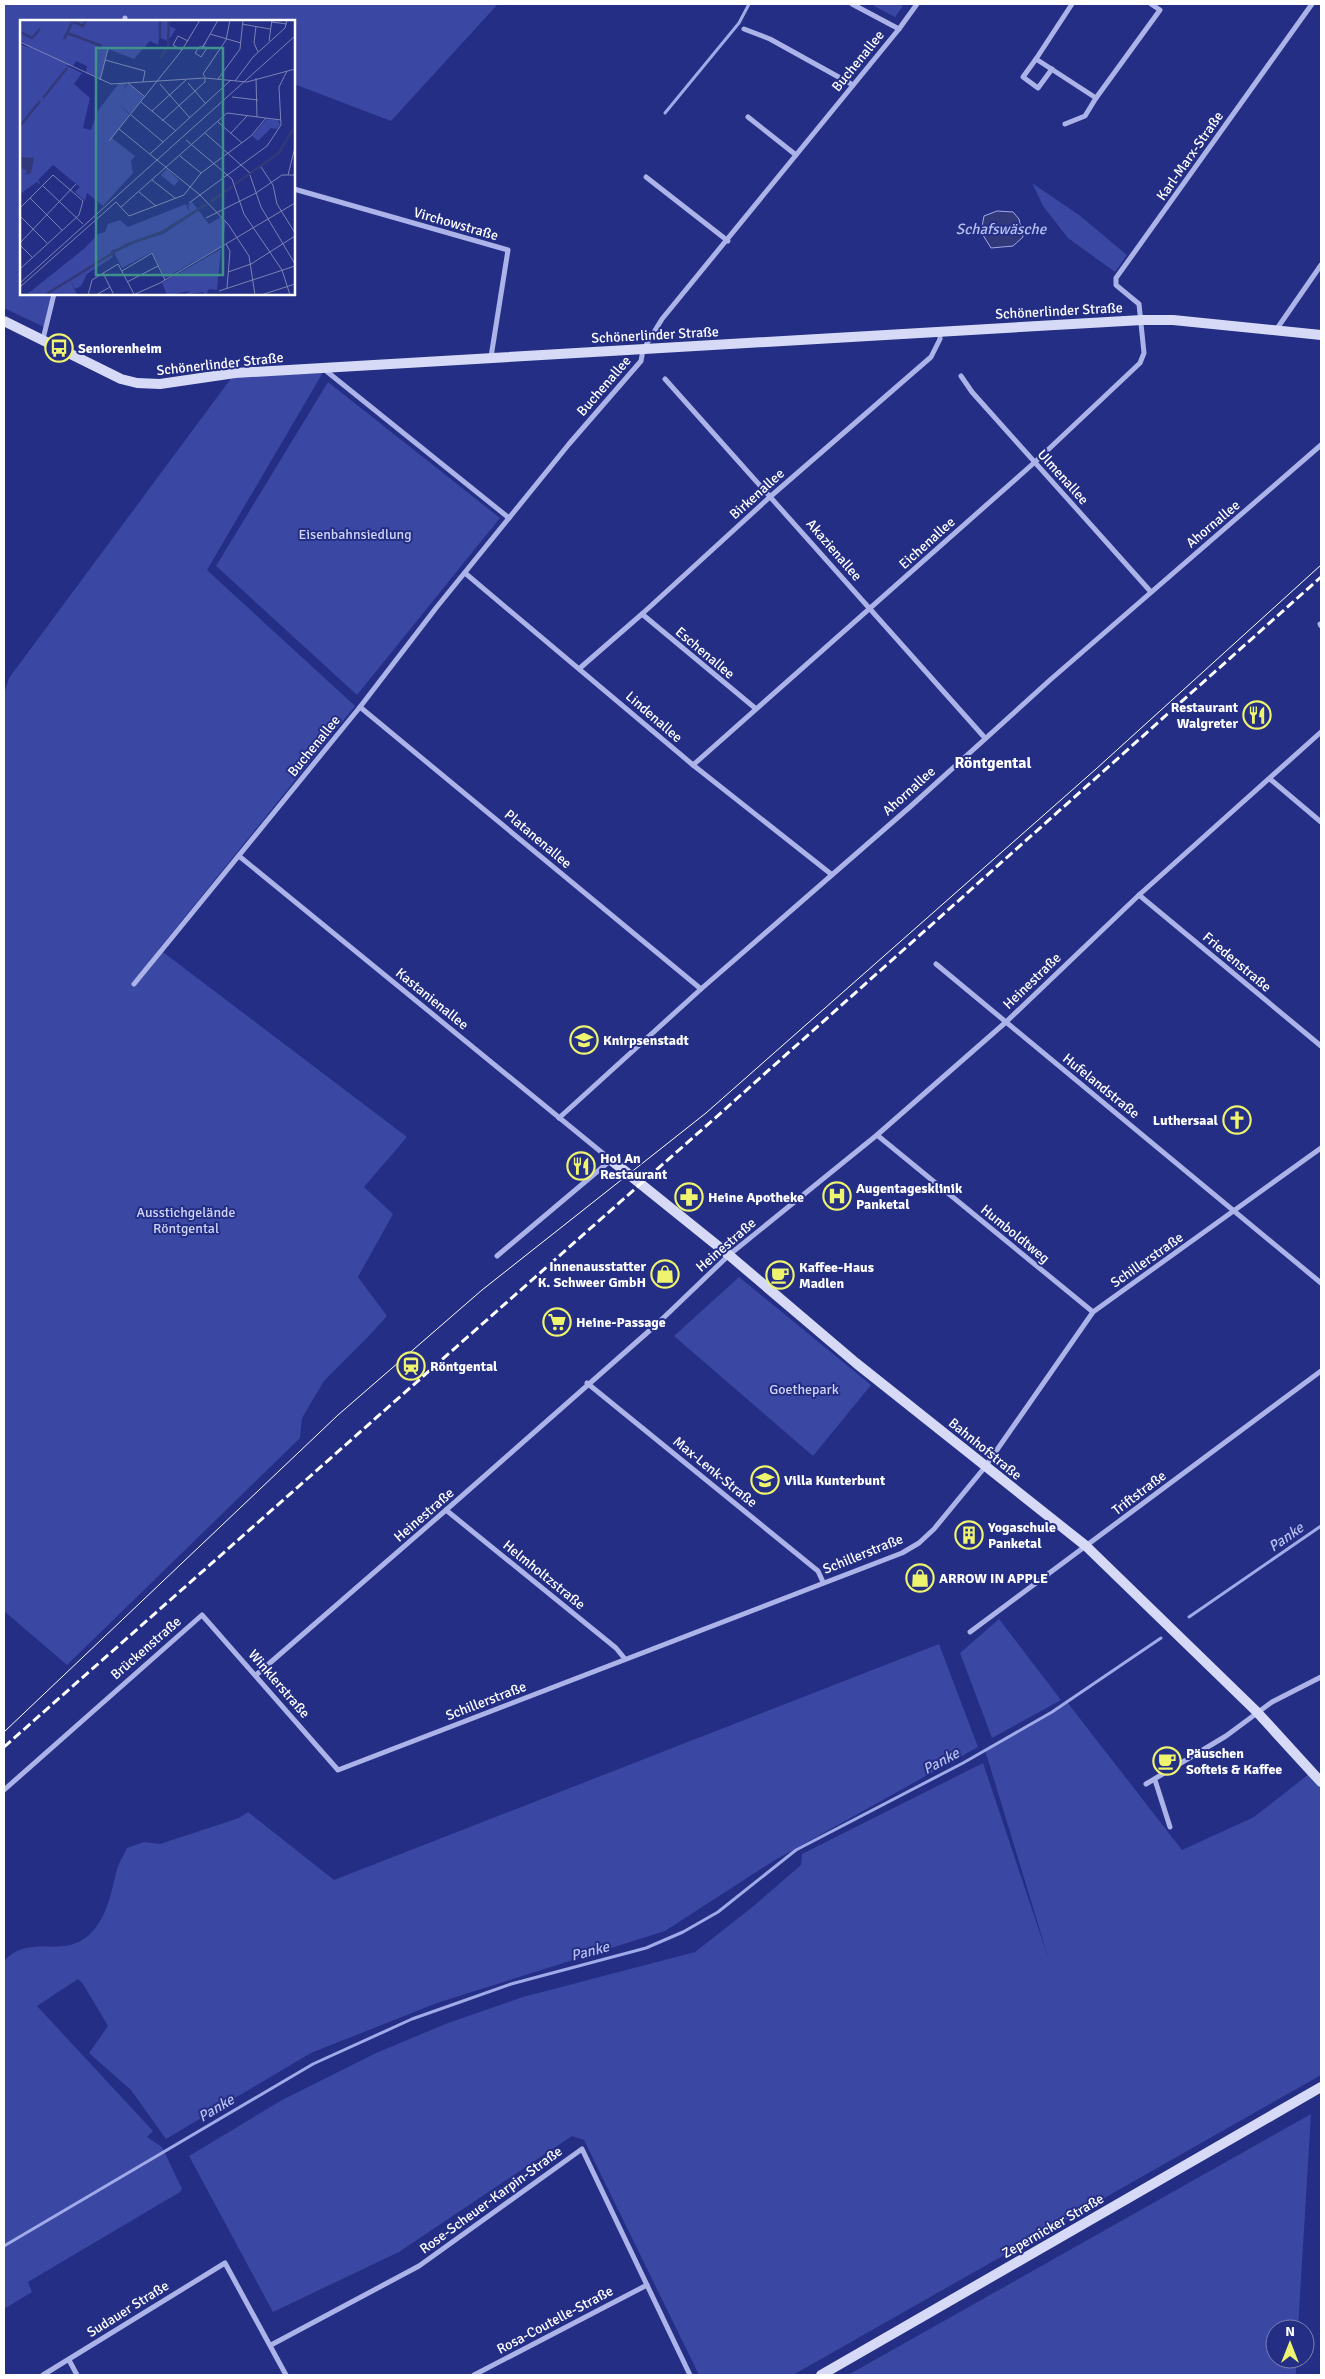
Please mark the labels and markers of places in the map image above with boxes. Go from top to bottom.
bus stop icon: Seniorenheim [44,333,74,363]
place label: Seniorenheim [78,340,162,357]
place label: Restaurant Walgreter [1171,699,1239,732]
restaurant icon: Restaurant Walgreter [1242,700,1272,730]
school or university icon: Knirpsenstadt [569,1025,599,1055]
place label: Knirpsenstadt [603,1032,690,1049]
church icon: Luthersaal [1222,1105,1252,1135]
place label: Luthersaal [1153,1112,1219,1129]
place label: Hoi An Restaurant [600,1150,668,1183]
restaurant icon: Hoi An Restaurant [566,1151,596,1181]
place label: Augentagesklinik Panketal [856,1180,963,1213]
hospital icon: Augentagesklinik Panketal [822,1181,852,1211]
pharmacy icon: Heine Apotheke [674,1182,704,1212]
place label: Heine Apotheke [708,1189,804,1206]
place label: Innenausstatter K. Schweer GmbH [538,1258,646,1291]
shop icon: Innenausstatter K. Schweer GmbH [650,1259,680,1289]
place label: Kaffee-Haus Madlen [799,1259,874,1292]
cafe icon: Kaffee-Haus Madlen [765,1260,795,1290]
supermarket icon: Heine-Passage [542,1307,572,1337]
place label: Heine-Passage [576,1314,666,1331]
station icon: Röntgental [396,1351,426,1381]
place label: Röntgental [430,1358,498,1375]
school or university icon: Villa Kunterbunt [750,1465,780,1495]
place label: Villa Kunterbunt [784,1472,886,1489]
place label: Yogaschule Panketal [987,1519,1056,1552]
building icon: Yogaschule Panketal [954,1520,984,1550]
shop icon: ARROW IN APPLE [905,1563,935,1593]
place label: ARROW IN APPLE [939,1570,1048,1587]
place label: Päuschen Softeis & Kaffee [1186,1745,1282,1778]
cafe icon: Päuschen Softeis & Kaffee [1152,1746,1182,1776]

